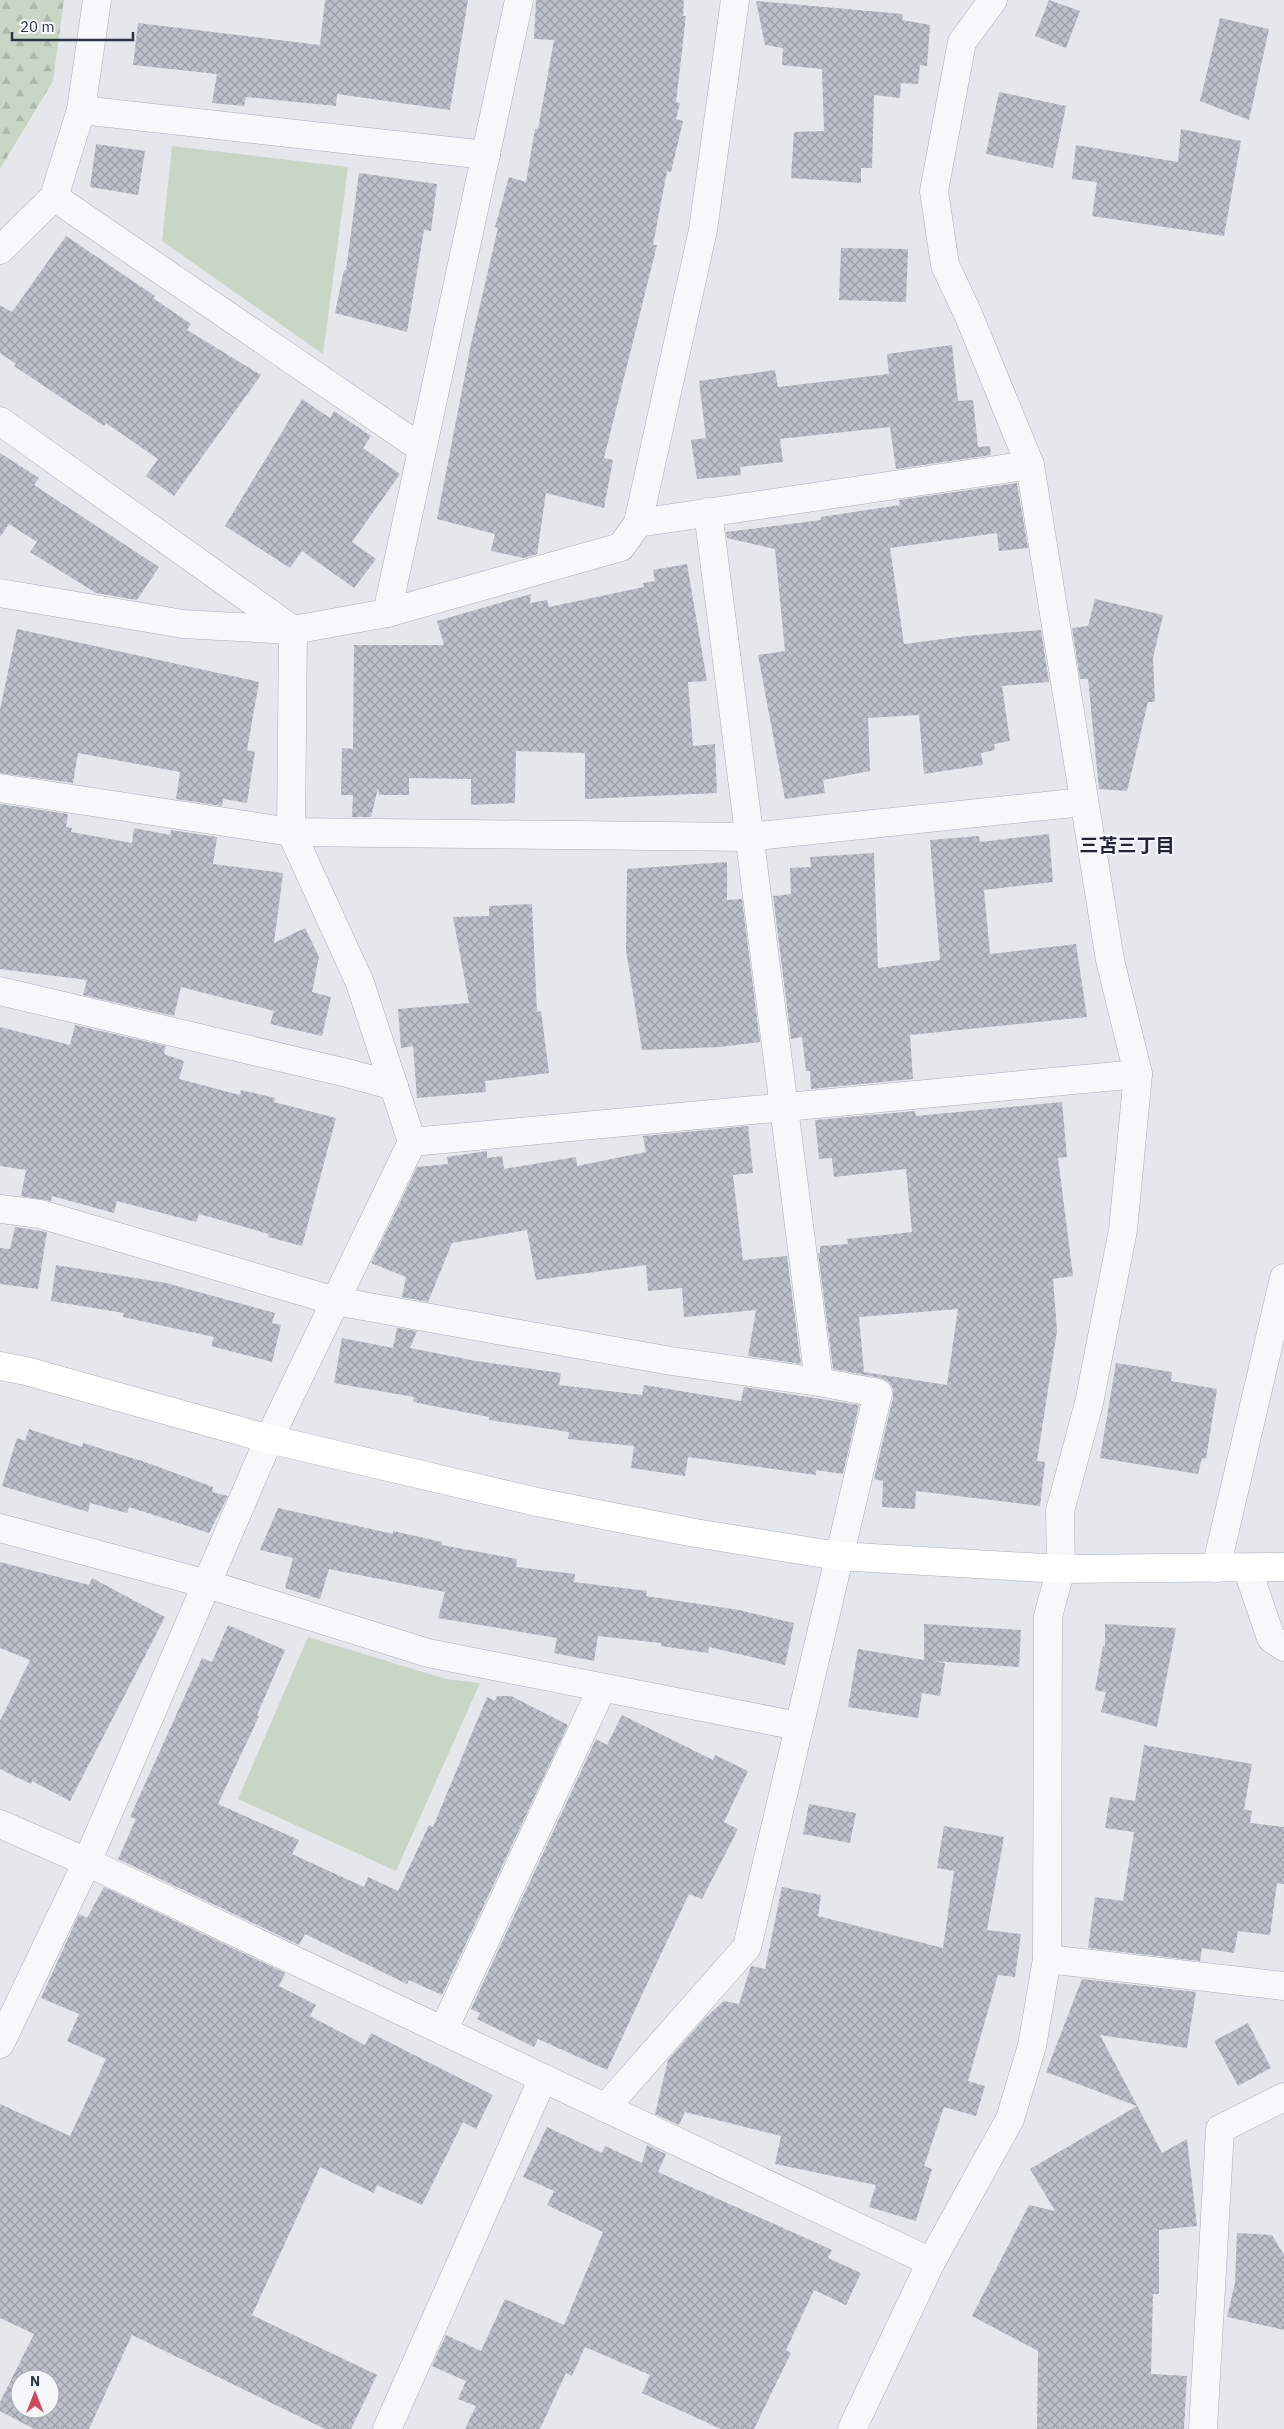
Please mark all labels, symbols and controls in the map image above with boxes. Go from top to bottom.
scale bar [12,10,134,42]
text: 20 m [20,17,55,36]
district label: 三苫三丁目 [1079,833,1175,857]
north arrow [10,2369,60,2419]
text: N [30,2372,40,2390]

